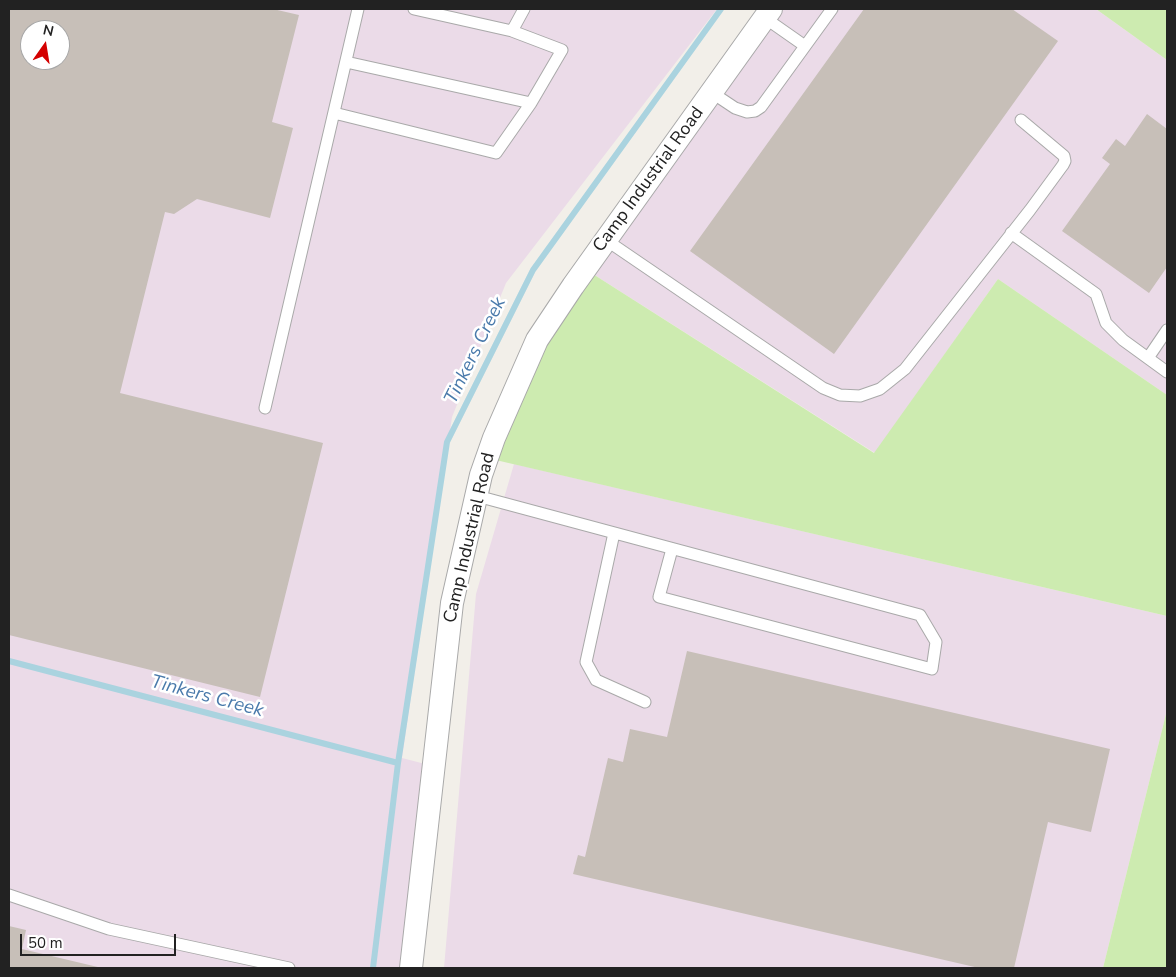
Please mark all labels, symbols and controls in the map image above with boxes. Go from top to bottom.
north arrow [20,20,70,70]
text: N [41,20,55,41]
street label: Camp Industrial Road [589,103,709,257]
water label: Tinkers Creek [440,294,512,408]
street label: Camp Industrial Road [440,451,500,625]
water label: Tinkers Creek [148,671,266,723]
scale bar [22,924,179,956]
text: 50 m [28,933,63,953]

